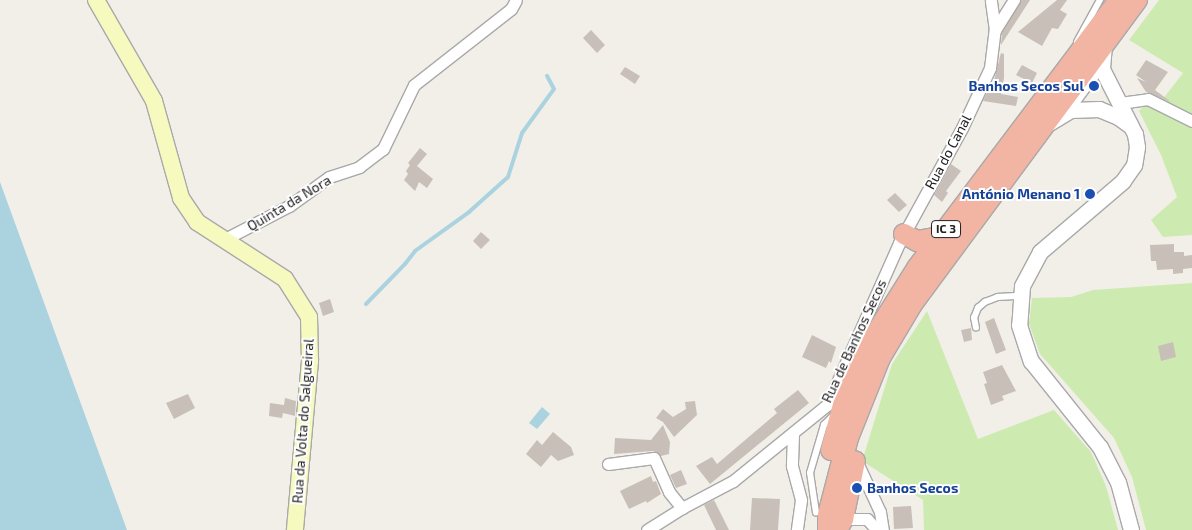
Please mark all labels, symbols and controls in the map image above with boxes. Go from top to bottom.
place label: Banhos Secos Sul [969,78,1084,94]
marker: Banhos Secos Sul [1088,80,1100,92]
street label: Rua do Canal [921,112,975,192]
street label: Quinta da Nora [244,171,334,235]
place label: António Menano 1 [962,186,1080,202]
marker: António Menano 1 [1084,188,1096,200]
road number: IC 3 [931,220,961,238]
street label: Rua de Banhos Secos [818,277,890,405]
street label: Rua da Volta do Salgueiral [289,338,317,504]
place label: Banhos Secos [867,480,958,496]
marker: Banhos Secos [851,482,863,494]

